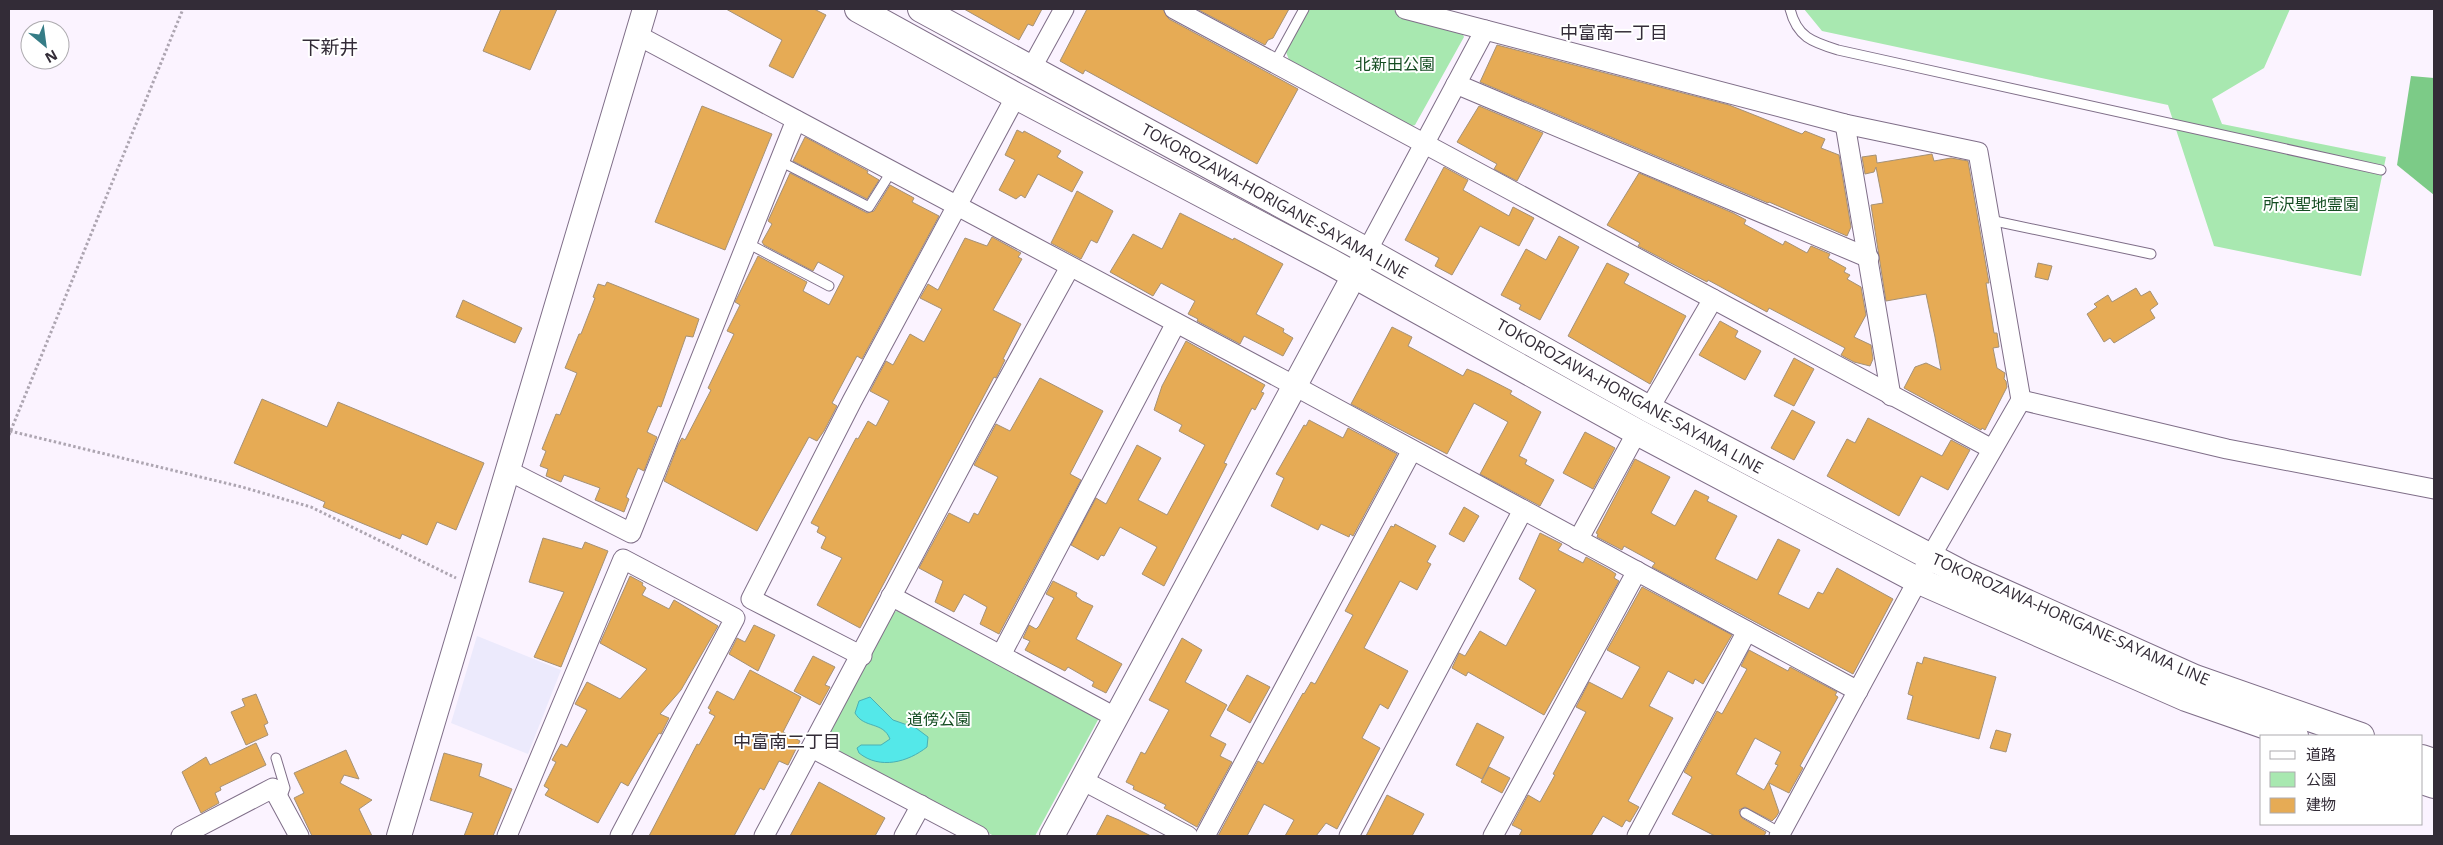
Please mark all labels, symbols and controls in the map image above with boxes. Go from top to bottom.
north arrow [20,20,70,70]
district label: 中富南一丁目 [1560,20,1668,44]
district label: 下新井 [301,34,359,60]
text: N [42,46,61,68]
park label: 北新田公園 [1355,53,1435,75]
street label: TOKOROZAWA-HORIGANE-SAYAMA LINE [1138,118,1412,284]
park label: 所沢聖地霊園 [2263,193,2359,215]
street label: TOKOROZAWA-HORIGANE-SAYAMA LINE [1493,313,1767,479]
street label: TOKOROZAWA-HORIGANE-SAYAMA LINE [1929,548,2213,690]
park label: 道傍公園 [907,708,971,730]
district label: 中富南二丁目 [733,729,841,753]
legend [2260,735,2423,825]
text: 道路 [2306,744,2336,764]
text: 公園 [2306,769,2336,789]
text: 建物 [2306,794,2336,814]

